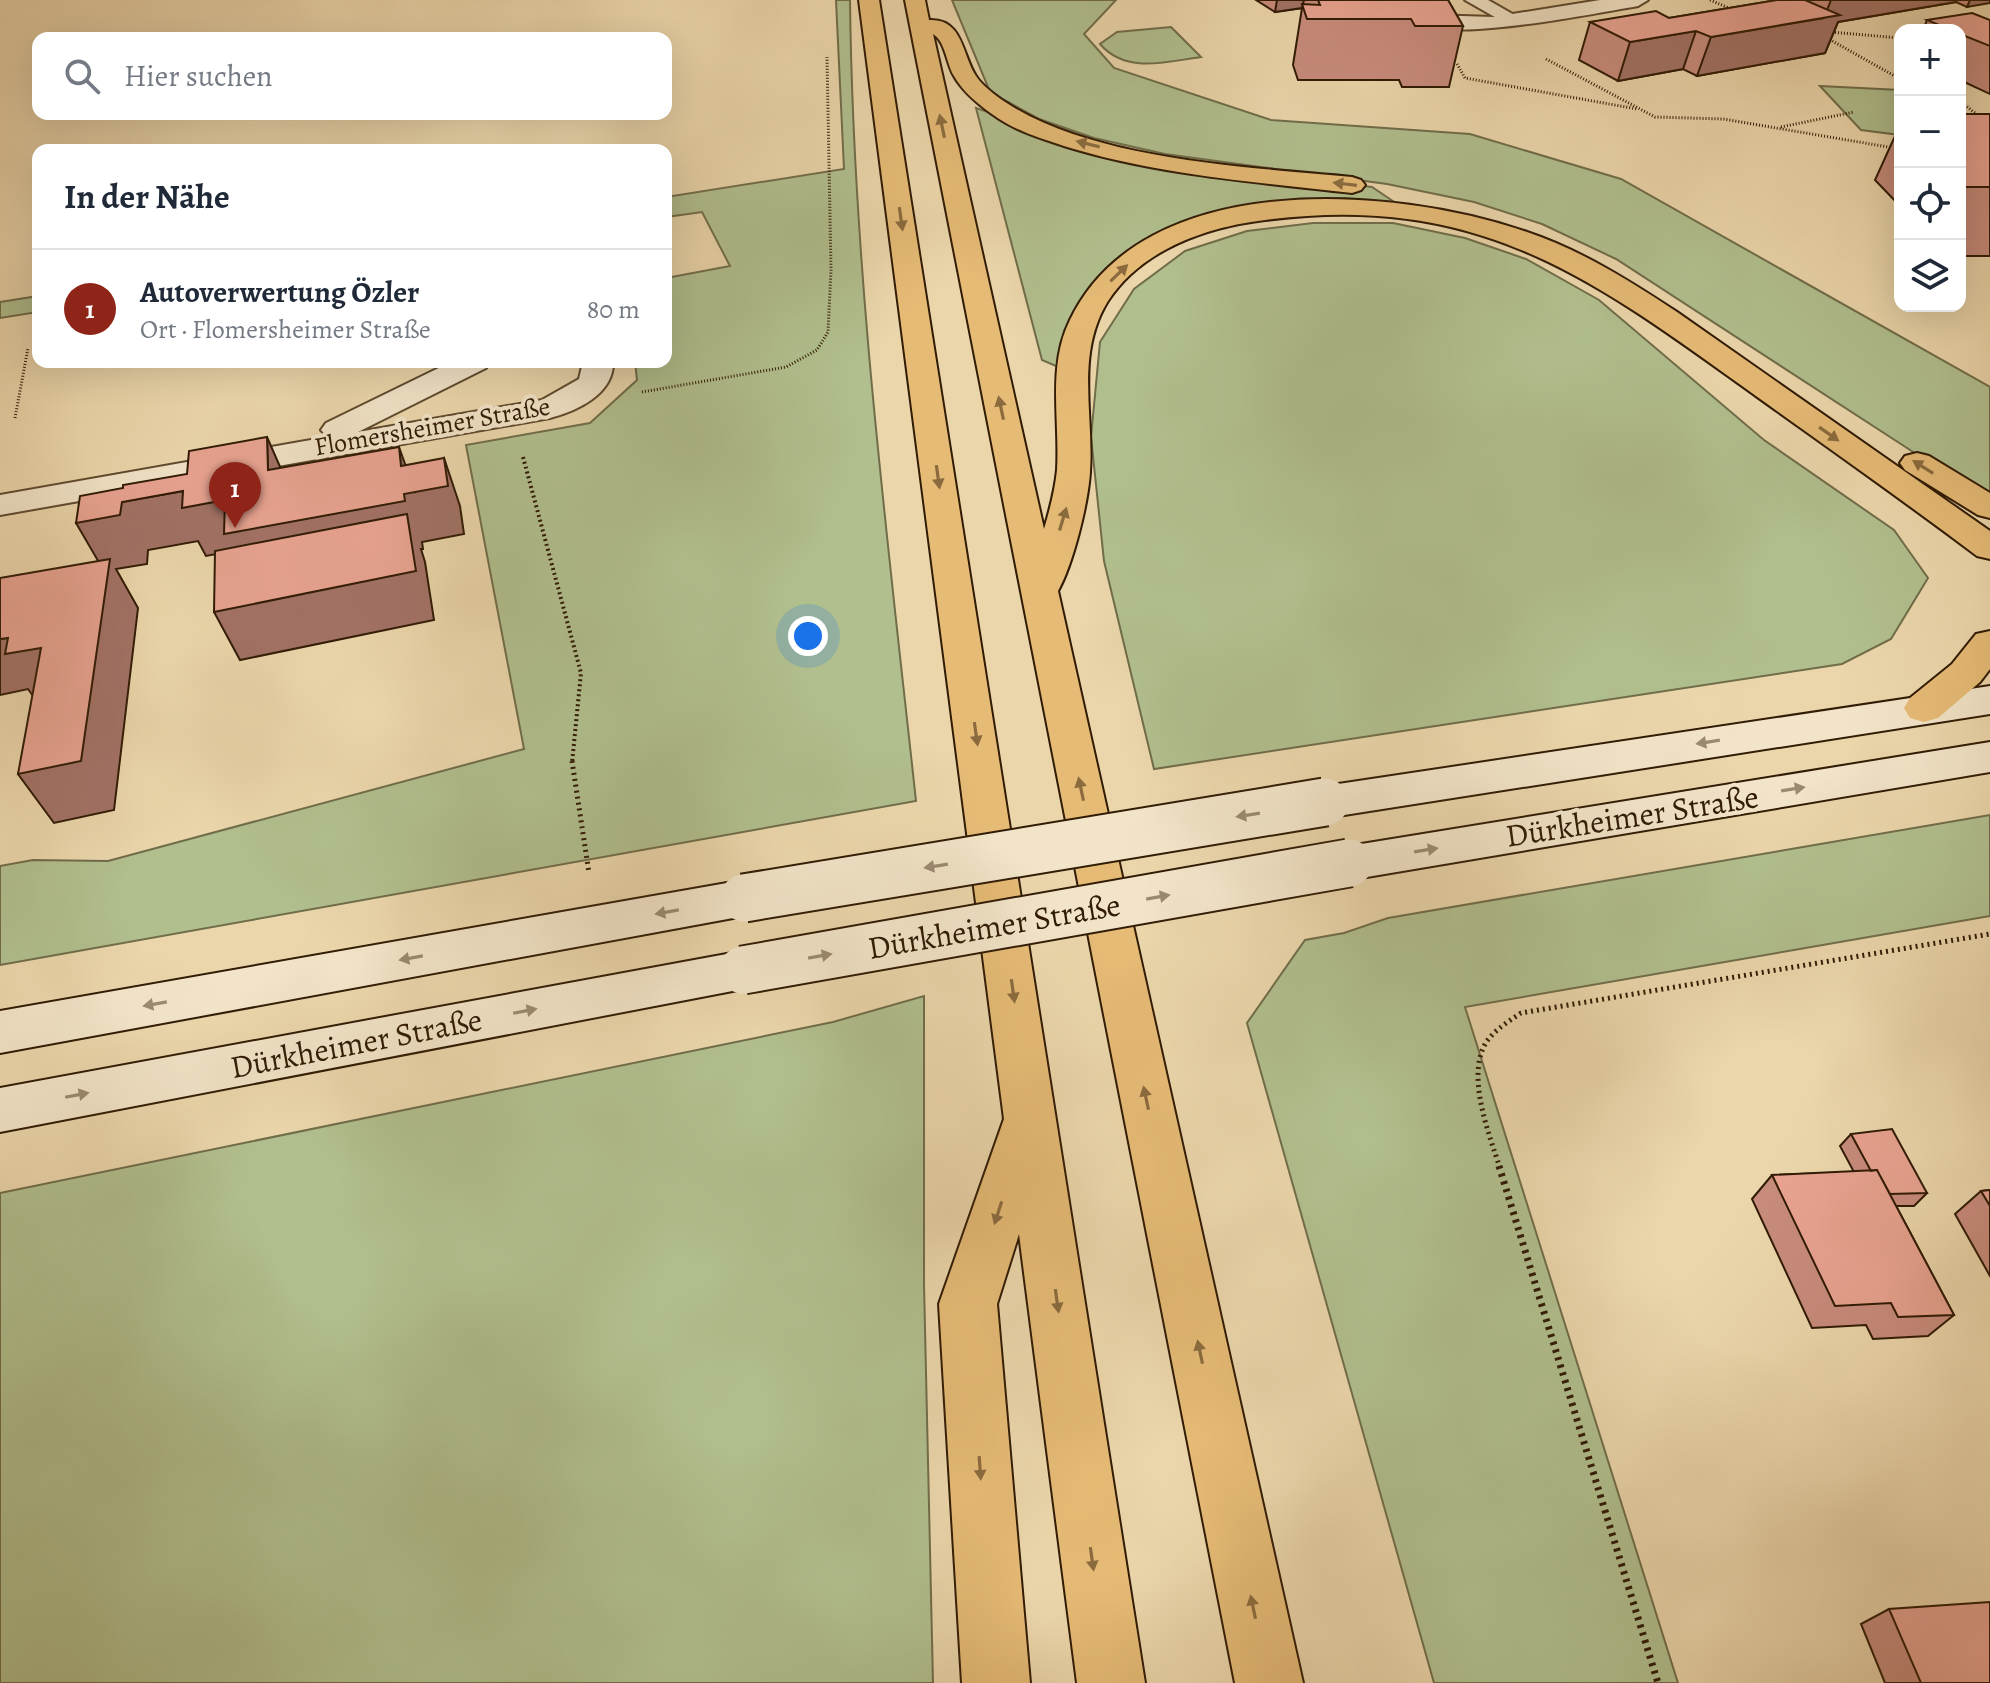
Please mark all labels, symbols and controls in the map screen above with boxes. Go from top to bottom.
map controls [1894,24,1966,312]
button: + [1894,24,1966,96]
search box [32,32,672,120]
icon: search [60,54,104,98]
text: Hier suchen [124,56,273,96]
button: − [1894,96,1966,168]
one-way arrow [935,113,948,138]
one-way arrow [1076,137,1101,150]
button: locate [1894,168,1966,240]
text: In der Nähe [64,173,230,220]
one-way arrow [1332,178,1357,191]
one-way arrow [895,207,908,232]
button: layers [1894,240,1966,312]
one-way arrow [1109,265,1128,283]
text: Autoverwertung Özler [140,272,419,312]
text: 1 [85,292,95,327]
text: 80 m [587,292,640,327]
text: Ort · Flomersheimer Straße [140,312,431,347]
street label: Flomersheimer Straße [311,389,553,464]
one-way arrow [994,395,1007,420]
one-way arrow [1819,426,1840,441]
one-way arrow [1912,460,1935,475]
pin: 1 [209,462,261,528]
one-way arrow [932,464,945,489]
one-way arrow [1057,507,1070,531]
your location [788,616,828,656]
one-way arrow [970,722,983,747]
one-way arrow [1696,736,1721,749]
street label: Dürkheimer Straße [1502,774,1762,858]
one-way arrow [1074,776,1087,801]
one-way arrow [1781,783,1806,795]
one-way arrow [1235,809,1260,822]
one-way arrow [1414,844,1439,856]
one-way arrow [924,861,949,873]
street label: Dürkheimer Straße [864,882,1124,970]
one-way arrow [1146,890,1171,902]
one-way arrow [654,907,679,919]
one-way arrow [807,950,832,962]
one-way arrow [398,953,423,965]
one-way arrow [1007,979,1020,1004]
street label: Dürkheimer Straße [226,997,486,1089]
one-way arrow [143,999,168,1011]
one-way arrow [513,1004,538,1017]
one-way arrow [1139,1085,1152,1110]
one-way arrow [64,1089,89,1101]
one-way arrow [991,1202,1003,1226]
one-way arrow [1050,1289,1063,1314]
one-way arrow [1193,1340,1206,1365]
one-way arrow [974,1456,987,1481]
one-way arrow [1087,1546,1099,1571]
one-way arrow [1246,1594,1259,1619]

